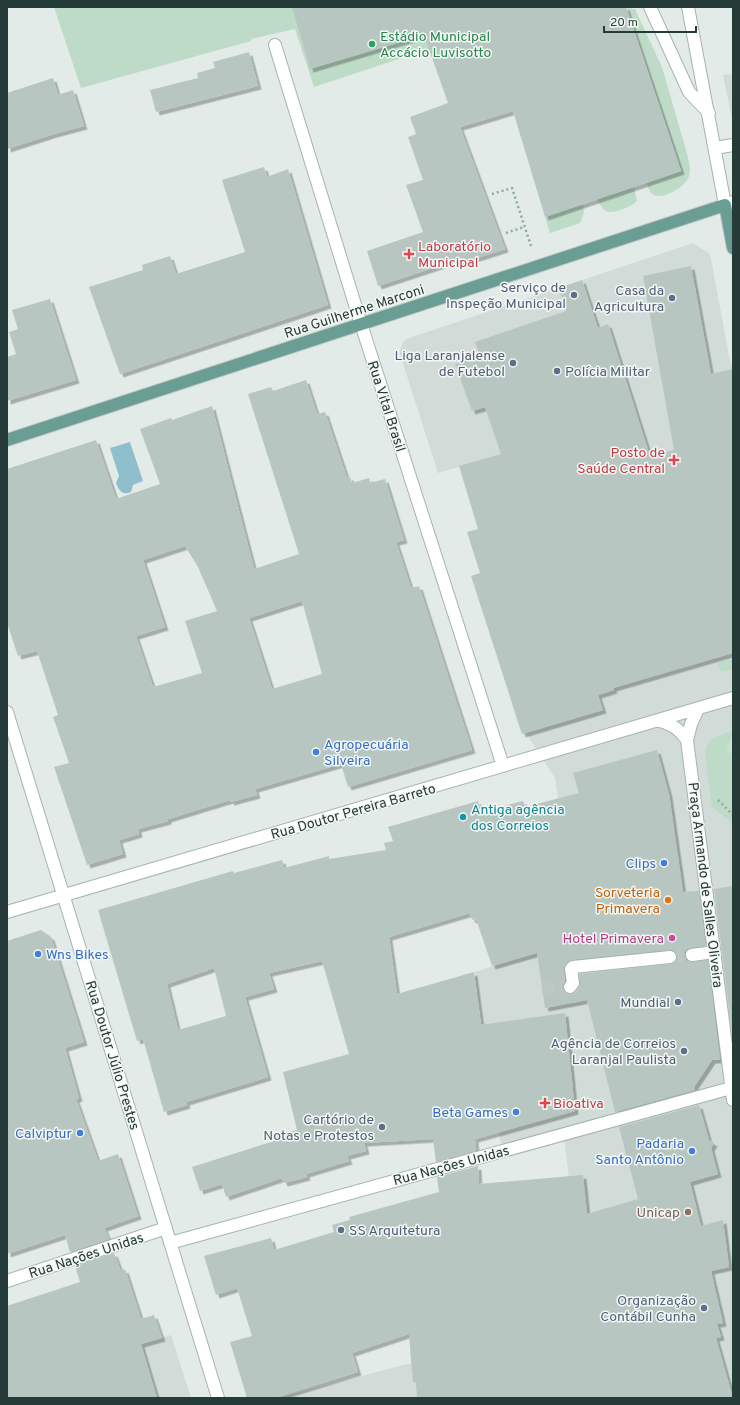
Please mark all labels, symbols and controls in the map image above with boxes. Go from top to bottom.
scale bar [604,8,696,34]
text: 20 m [610,15,638,31]
place label: Estádio Municipal Accácio Luvisotto [380,29,491,62]
marker: Estádio Municipal Accácio Luvisotto [367,39,377,49]
place label: Laboratório Municipal [418,239,491,272]
marker: Laboratório Municipal [403,248,415,260]
place label: Serviço de Inspeção Municipal [446,280,566,313]
street label: Rua Guilherme Marconi [282,282,427,343]
place label: Casa da Agricultura [594,283,664,316]
marker: Serviço de Inspeção Municipal [569,290,579,300]
marker: Casa da Agricultura [667,293,677,303]
place label: Liga Laranjalense de Futebol [394,348,505,381]
marker: Liga Laranjalense de Futebol [508,358,518,368]
street label: Rua Vital Brasil [363,359,408,454]
place label: Polícia Militar [565,364,651,381]
marker: Polícia Militar [552,366,562,376]
place label: Posto de Saúde Central [577,445,665,478]
marker: Posto de Saúde Central [668,454,680,466]
place label: Agropecuária Silveira [324,737,409,770]
marker: Agropecuária Silveira [311,747,321,757]
street label: Rua Doutor Pereira Barreto [269,781,438,844]
street label: Praça Armando de Salles Oliveira [683,781,726,989]
place label: Antiga agência dos Correios [471,802,565,835]
marker: Antiga agência dos Correios [458,812,468,822]
place label: Clips [625,856,656,873]
marker: Clips [659,858,669,868]
place label: Sorveteria Primavera [595,885,660,918]
marker: Sorveteria Primavera [663,895,673,905]
place label: Hotel Primavera [563,931,664,948]
marker: Hotel Primavera [667,933,677,943]
place label: Wns Bikes [46,947,108,964]
marker: Wns Bikes [33,949,43,959]
street label: Rua Doutor Júlio Prestes [81,979,142,1132]
place label: Mundial [620,995,670,1012]
marker: Mundial [673,997,683,1007]
place label: Agência de Correios Laranjal Paulista [550,1036,676,1069]
marker: Agência de Correios Laranjal Paulista [679,1046,689,1056]
place label: Bioativa [553,1096,604,1113]
marker: Bioativa [540,1098,550,1108]
place label: Beta Games [432,1105,508,1122]
marker: Beta Games [511,1107,521,1117]
place label: Cartório de Notas e Protestos [263,1112,374,1145]
marker: Cartório de Notas e Protestos [377,1122,387,1132]
place label: Calviptur [15,1126,73,1143]
marker: Calviptur [75,1128,85,1138]
place label: Padaria Santo Antônio [595,1136,684,1169]
street label: Rua Nações Unidas [391,1143,511,1190]
marker: Padaria Santo Antônio [687,1146,697,1156]
place label: Unicap [637,1205,680,1222]
marker: Unicap [683,1207,693,1217]
place label: SS Arquitetura [349,1223,440,1240]
marker: SS Arquitetura [336,1225,346,1235]
street label: Rua Nações Unidas [27,1230,146,1283]
place label: Organização Contábil Cunha [600,1293,696,1326]
marker: Organização Contábil Cunha [699,1303,709,1313]

